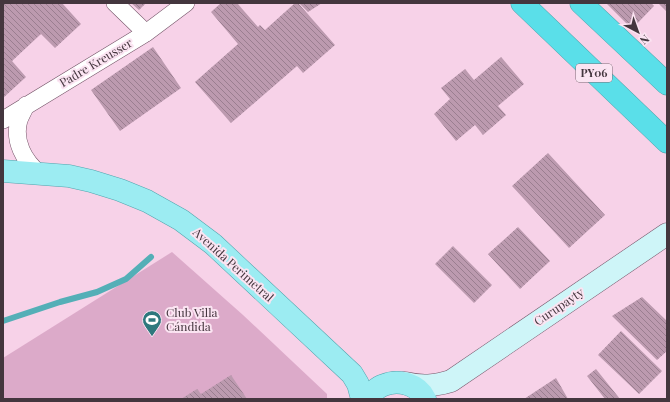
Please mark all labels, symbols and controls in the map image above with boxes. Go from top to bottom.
north arrow [618,12,658,52]
text: N [637,32,653,48]
street label: Padre Kreusser [56,34,135,90]
road number: PY06 [576,64,612,82]
street label: Avenida Perimetral [189,223,278,305]
street label: Curupayty [530,284,586,329]
place label: Club Villa Cándida [166,304,218,334]
sports icon: Club Villa Cándida [141,309,163,337]

